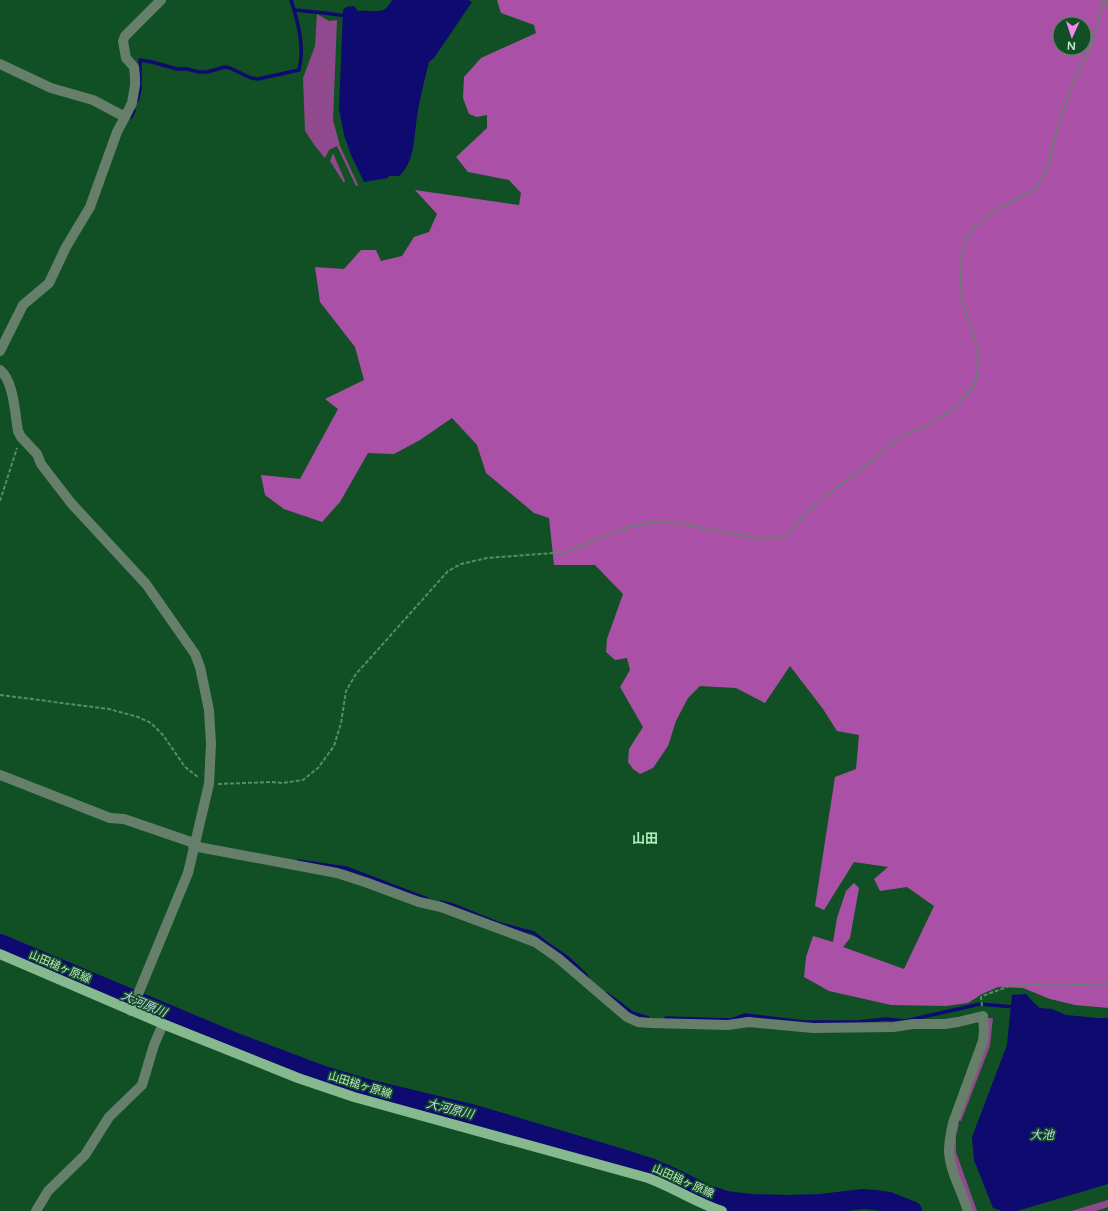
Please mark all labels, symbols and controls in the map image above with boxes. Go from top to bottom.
north arrow [1052,16,1092,56]
text: N [1067,39,1076,52]
district label: 山田 [632,831,658,847]
street label: 山田槌ヶ原線 [27,948,93,986]
water label: 大河原川 [119,988,171,1021]
street label: 山田槌ヶ原線 [327,1069,393,1101]
water label: 大河原川 [425,1096,477,1122]
water label: 大池 [1030,1128,1055,1142]
street label: 山田槌ヶ原線 [650,1162,716,1200]

